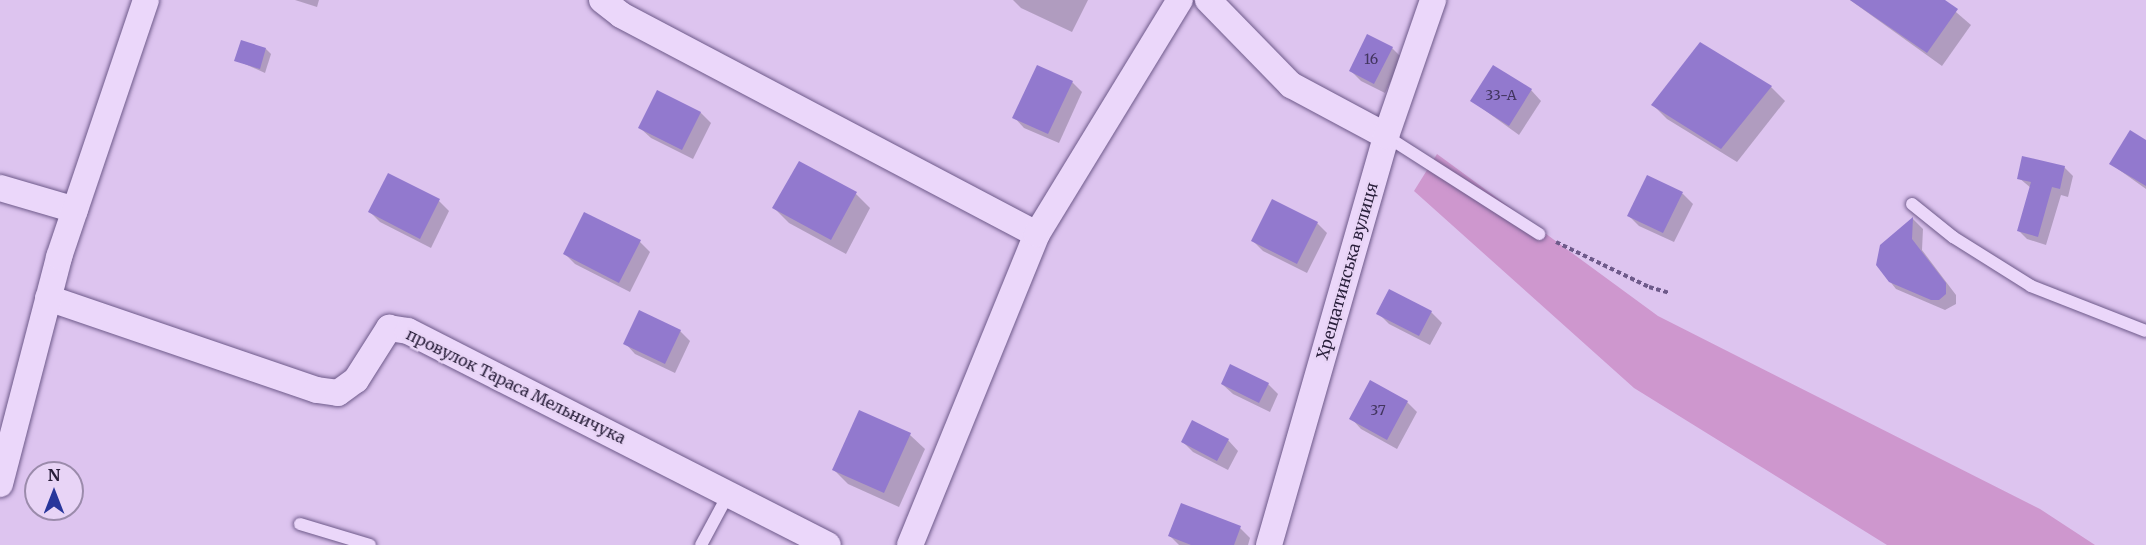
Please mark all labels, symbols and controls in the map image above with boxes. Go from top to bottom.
house number: 16 [1364,51,1378,67]
house number: 33-А [1485,87,1517,103]
street label: Хрещатинська вулиця [1312,180,1382,362]
street label: провулок Тараса Мельничука [403,324,629,448]
house number: 37 [1370,402,1386,418]
north arrow [24,461,84,521]
text: N [48,465,60,485]

